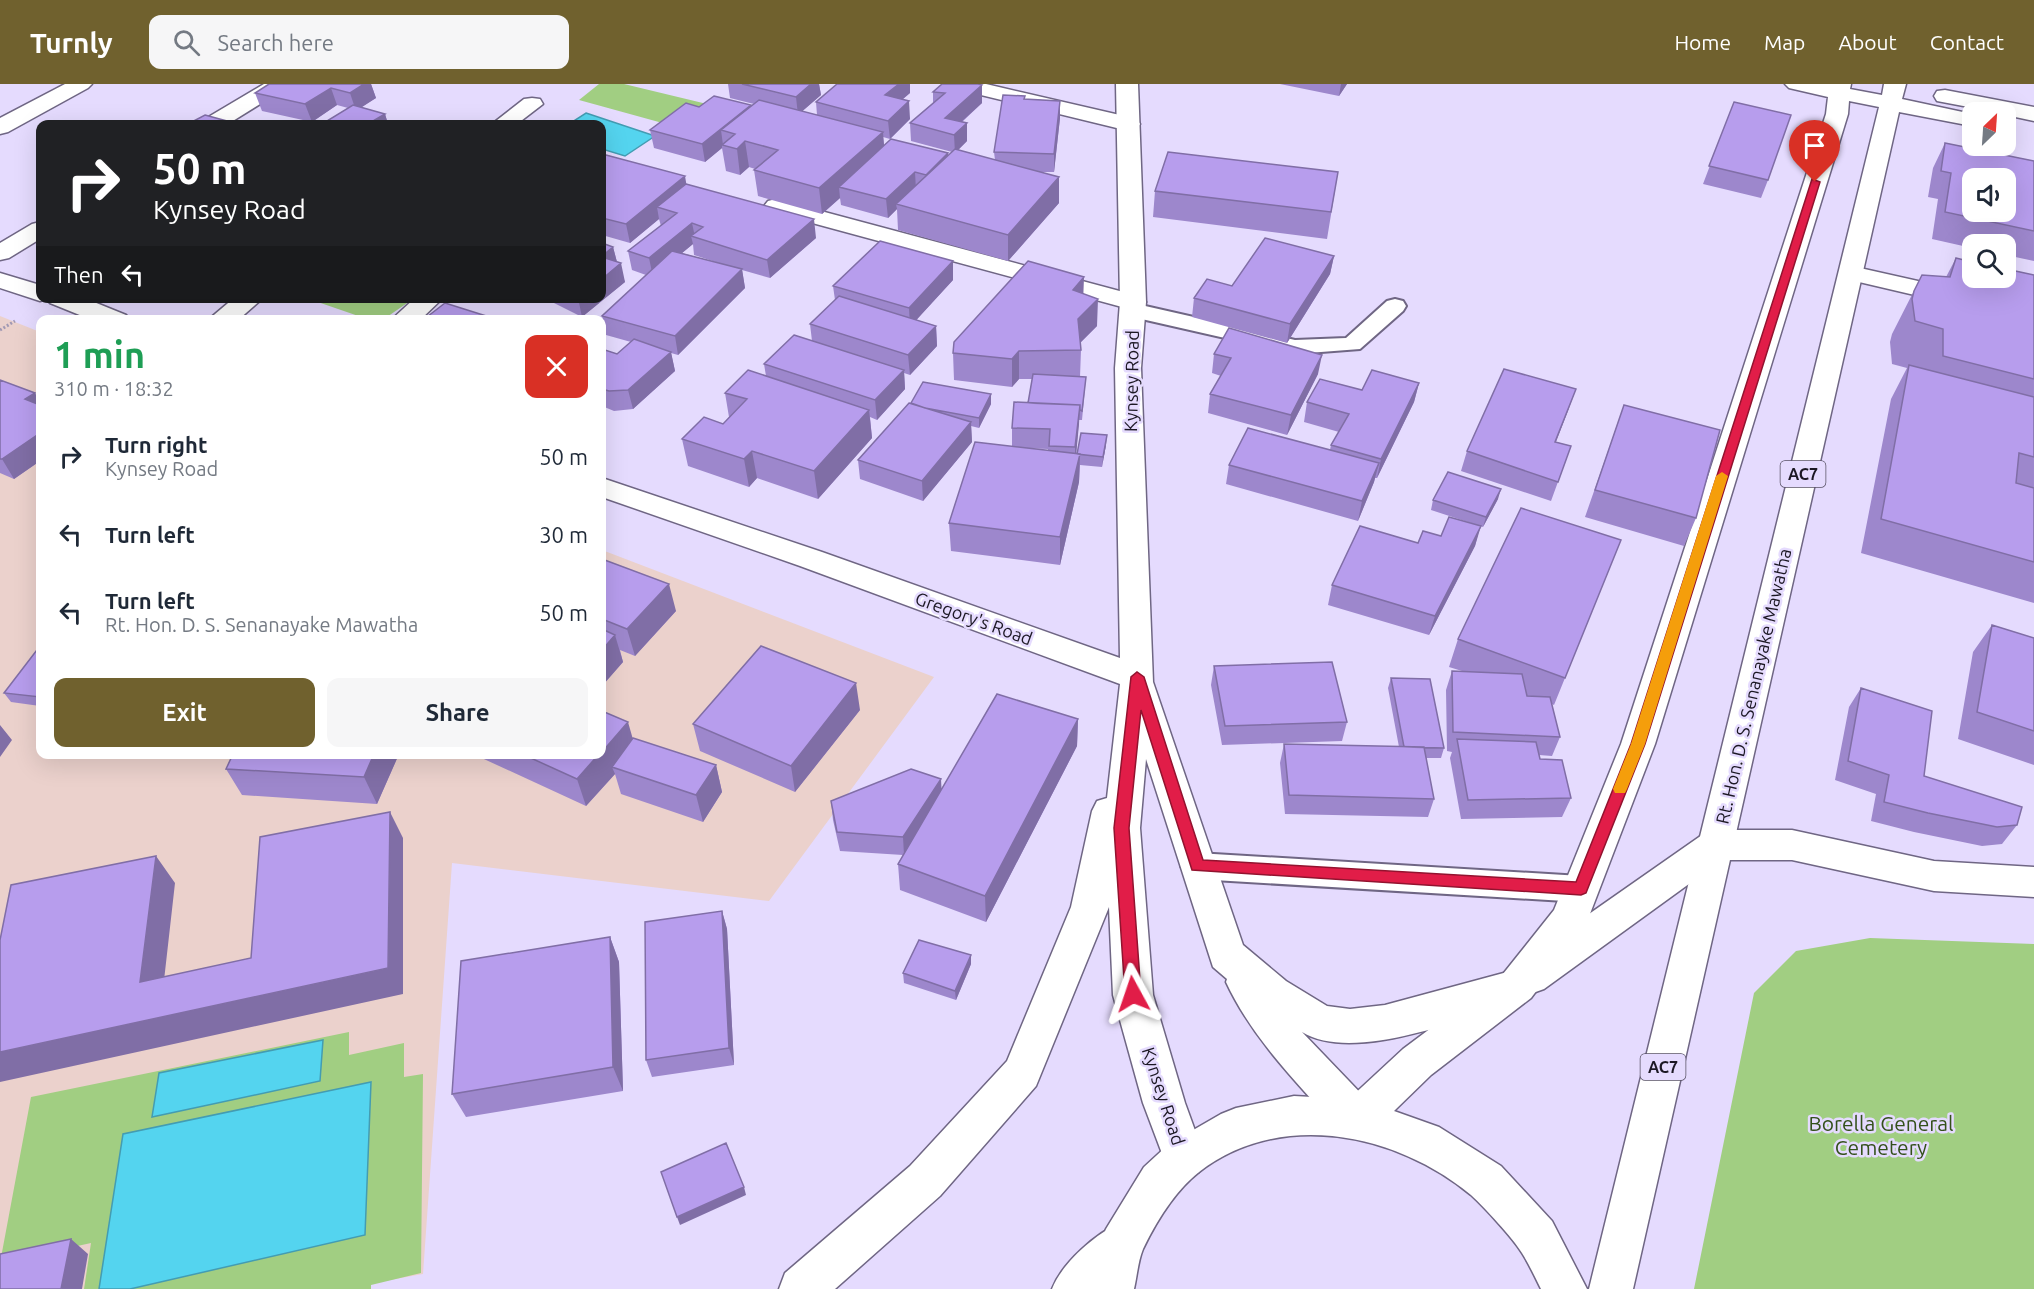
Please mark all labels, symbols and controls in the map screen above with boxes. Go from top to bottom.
search box [149,15,569,69]
icon: search [170,26,203,59]
text: Turnly [30,27,113,58]
text: Search here [218,30,334,55]
text: Home [1674,30,1731,54]
text: Map [1764,30,1805,54]
text: About [1838,30,1897,54]
text: Contact [1930,30,2004,54]
north arrow [1962,102,2016,156]
map controls [1962,102,2016,288]
pin [1789,120,1840,182]
icon: arrive [1798,129,1831,162]
icon: right [54,144,132,222]
text: 50 m [153,145,247,192]
button: sound [1962,168,2016,222]
text: Kynsey Road [153,194,306,224]
button: search [1962,234,2016,288]
icon: left [116,258,149,291]
text: Then [54,262,104,287]
street label: Kynsey Road [1120,330,1142,432]
text: 1 min [54,334,145,375]
button: close [525,335,588,398]
text: 310 m · 18:32 [54,377,174,400]
text: Turn right [105,432,207,457]
icon: right [54,440,87,473]
text: 50 m [539,444,588,469]
text: Kynsey Road [105,457,218,480]
road number: AC7 [1780,461,1826,487]
icon: left [54,518,87,551]
text: Turn left [105,522,195,547]
text: 30 m [539,522,588,547]
street label: Rt. Hon. D. S. Senanayake Mawatha [1712,546,1794,826]
text: Turn left [105,588,195,613]
street label: Gregory's Road [913,588,1035,648]
icon: left [54,596,87,629]
text: 50 m [539,600,588,625]
text: Rt. Hon. D. S. Senanayake Mawatha [105,613,418,636]
button: Exit [54,678,315,747]
button: Share [327,678,588,747]
position arrow [1101,962,1165,1026]
street label: Kynsey Road [1139,1044,1189,1148]
road number: AC7 [1640,1054,1686,1080]
park label: Borella General Cemetery [1808,1111,1954,1159]

